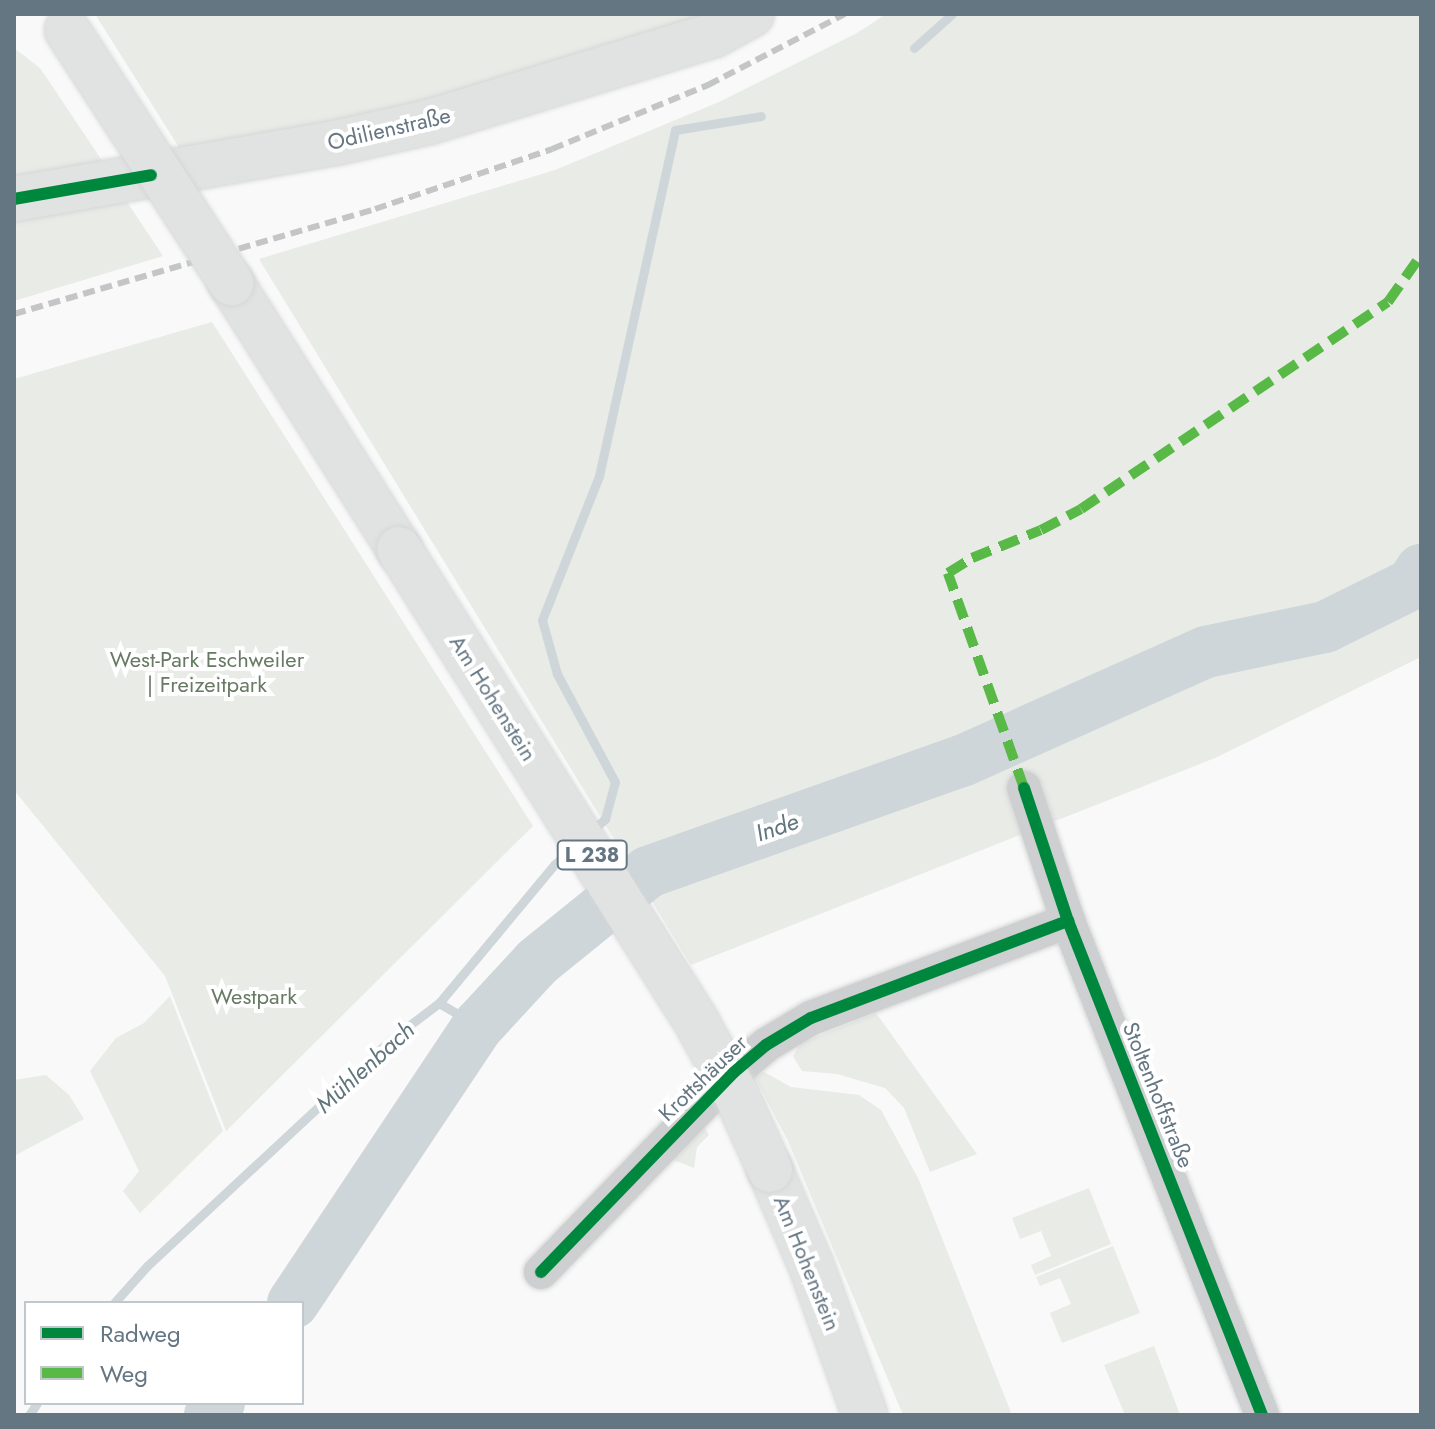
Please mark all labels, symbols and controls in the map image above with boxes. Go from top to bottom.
street label: Odilienstraße [325,102,453,156]
street label: Am Hohenstein [444,630,542,766]
park label: West-Park Eschweiler | Freizeitpark [110,646,304,698]
water label: Inde [752,806,802,848]
road number: L 238 [556,839,628,871]
park label: Westpark [211,984,297,1010]
water label: Mühlenbach [310,1015,420,1119]
street label: Stoltenhoffstraße [1117,1018,1199,1172]
street label: Krottshäuser [653,1029,753,1127]
street label: Am Hohenstein [768,1192,846,1334]
legend [24,1301,304,1405]
text: Radweg [100,1316,181,1351]
text: Weg [100,1356,148,1391]

